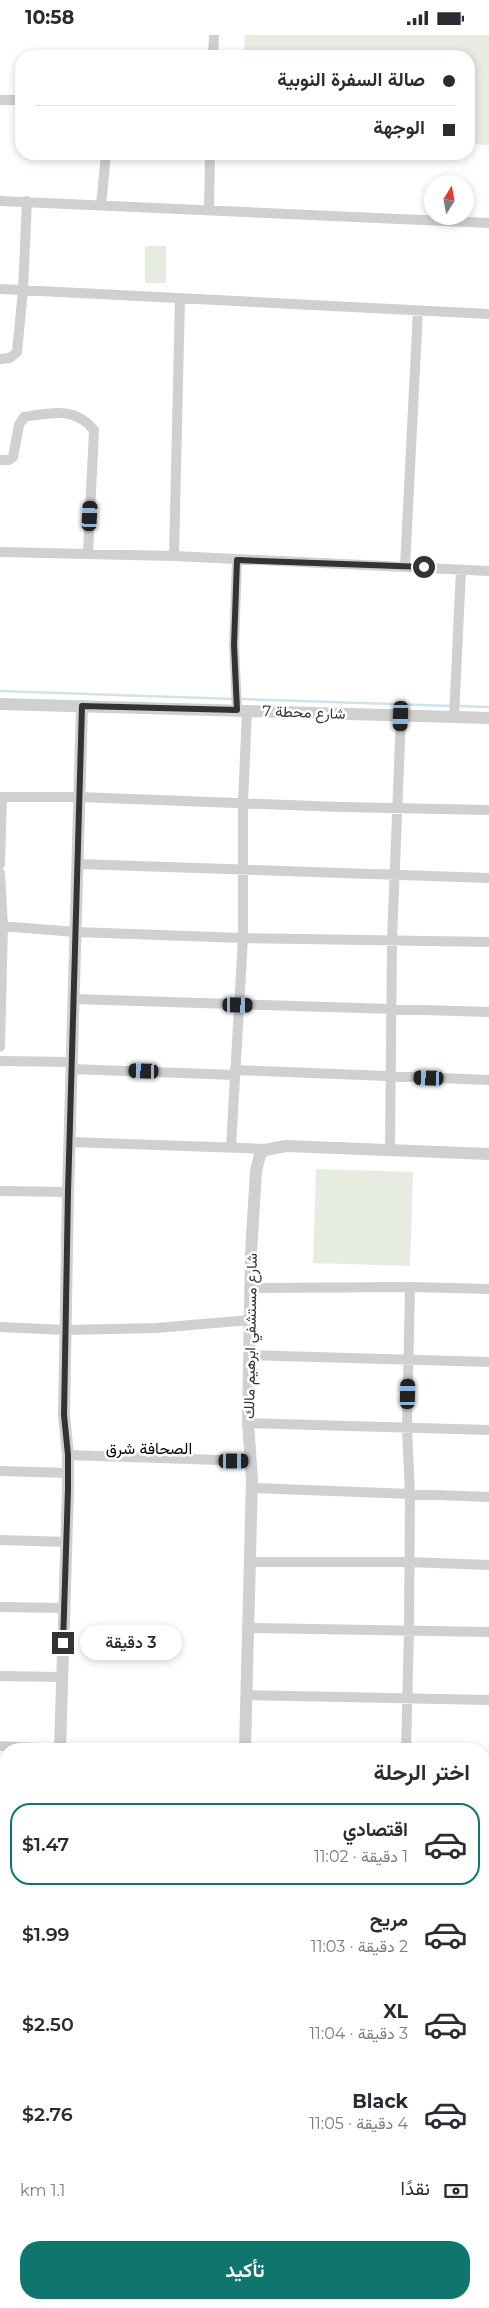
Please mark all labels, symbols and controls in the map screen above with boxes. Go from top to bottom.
text: 10:58 [25,6,74,29]
text: صالة السفرة النوبية [277,68,425,91]
text: الوجهة [373,116,425,139]
north arrow [424,175,474,225]
map controls [424,175,474,225]
car [81,501,98,531]
route start [413,556,435,578]
street label: شارع محطة 7 [262,701,346,725]
car [392,701,409,731]
car [222,997,253,1013]
car [128,1063,159,1079]
car [413,1070,444,1086]
street label: شارع مستشفي ابرهيم مالك [239,1253,265,1419]
car [400,1379,415,1409]
district label: الصحافة شرق [106,1439,192,1459]
car [219,1454,249,1469]
callout: 3 دقيقة [80,1625,183,1661]
route end [52,1632,74,1654]
text: 3 دقيقة [105,1633,157,1652]
text: اختر الرحلة [374,1759,470,1786]
text: اقتصادي [343,1818,408,1841]
icon: car [423,1822,468,1867]
text: $1.47 [22,1833,69,1856]
text: 1 دقيقة · 11:02 [314,1847,408,1866]
text: مريح [370,1908,408,1931]
icon: car [423,1912,468,1957]
text: $1.99 [22,1923,69,1946]
text: 2 دقيقة · 11:03 [311,1937,408,1956]
text: XL [383,2000,408,2023]
icon: car [423,2002,468,2047]
text: $2.50 [22,2013,74,2036]
text: 3 دقيقة · 11:04 [309,2024,408,2043]
text: Black [352,2090,408,2113]
icon: car [423,2092,468,2137]
text: $2.76 [22,2103,73,2126]
text: 4 دقيقة · 11:05 [309,2114,408,2133]
text: نقدًا [401,2177,430,2200]
icon: cash [442,2177,470,2205]
text: 1.1 km [20,2181,65,2200]
button: تأكيد [20,2241,470,2299]

